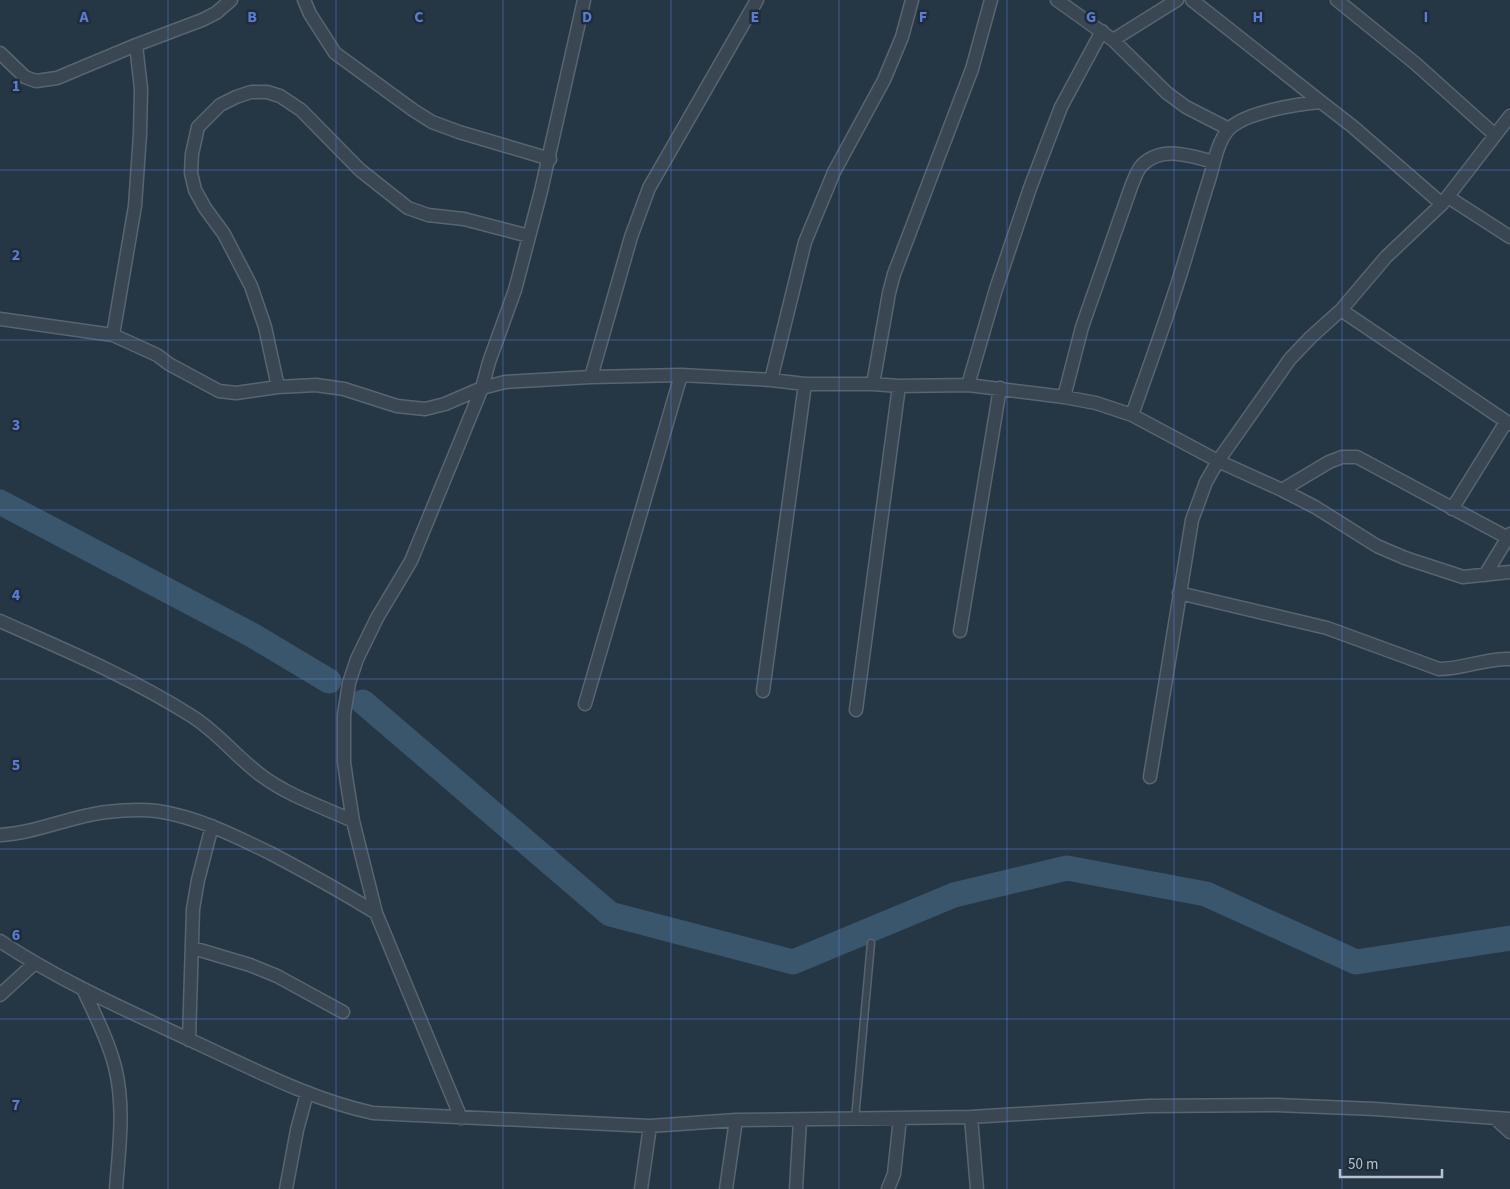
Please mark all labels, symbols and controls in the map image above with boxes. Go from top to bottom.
text: A [78,6,89,28]
text: B [247,6,257,28]
text: C [414,6,424,28]
text: D [582,6,592,28]
text: E [751,6,759,28]
text: F [919,6,927,28]
text: G [1086,6,1096,28]
text: H [1253,6,1263,28]
text: I [1424,6,1428,28]
text: 1 [12,75,20,97]
text: 2 [12,244,20,266]
text: 3 [12,414,20,436]
text: 4 [12,584,21,606]
text: 5 [12,754,20,776]
text: 6 [12,924,20,946]
text: 7 [12,1094,20,1116]
scale bar [1340,1146,1442,1178]
text: 50 m [1348,1154,1378,1175]

